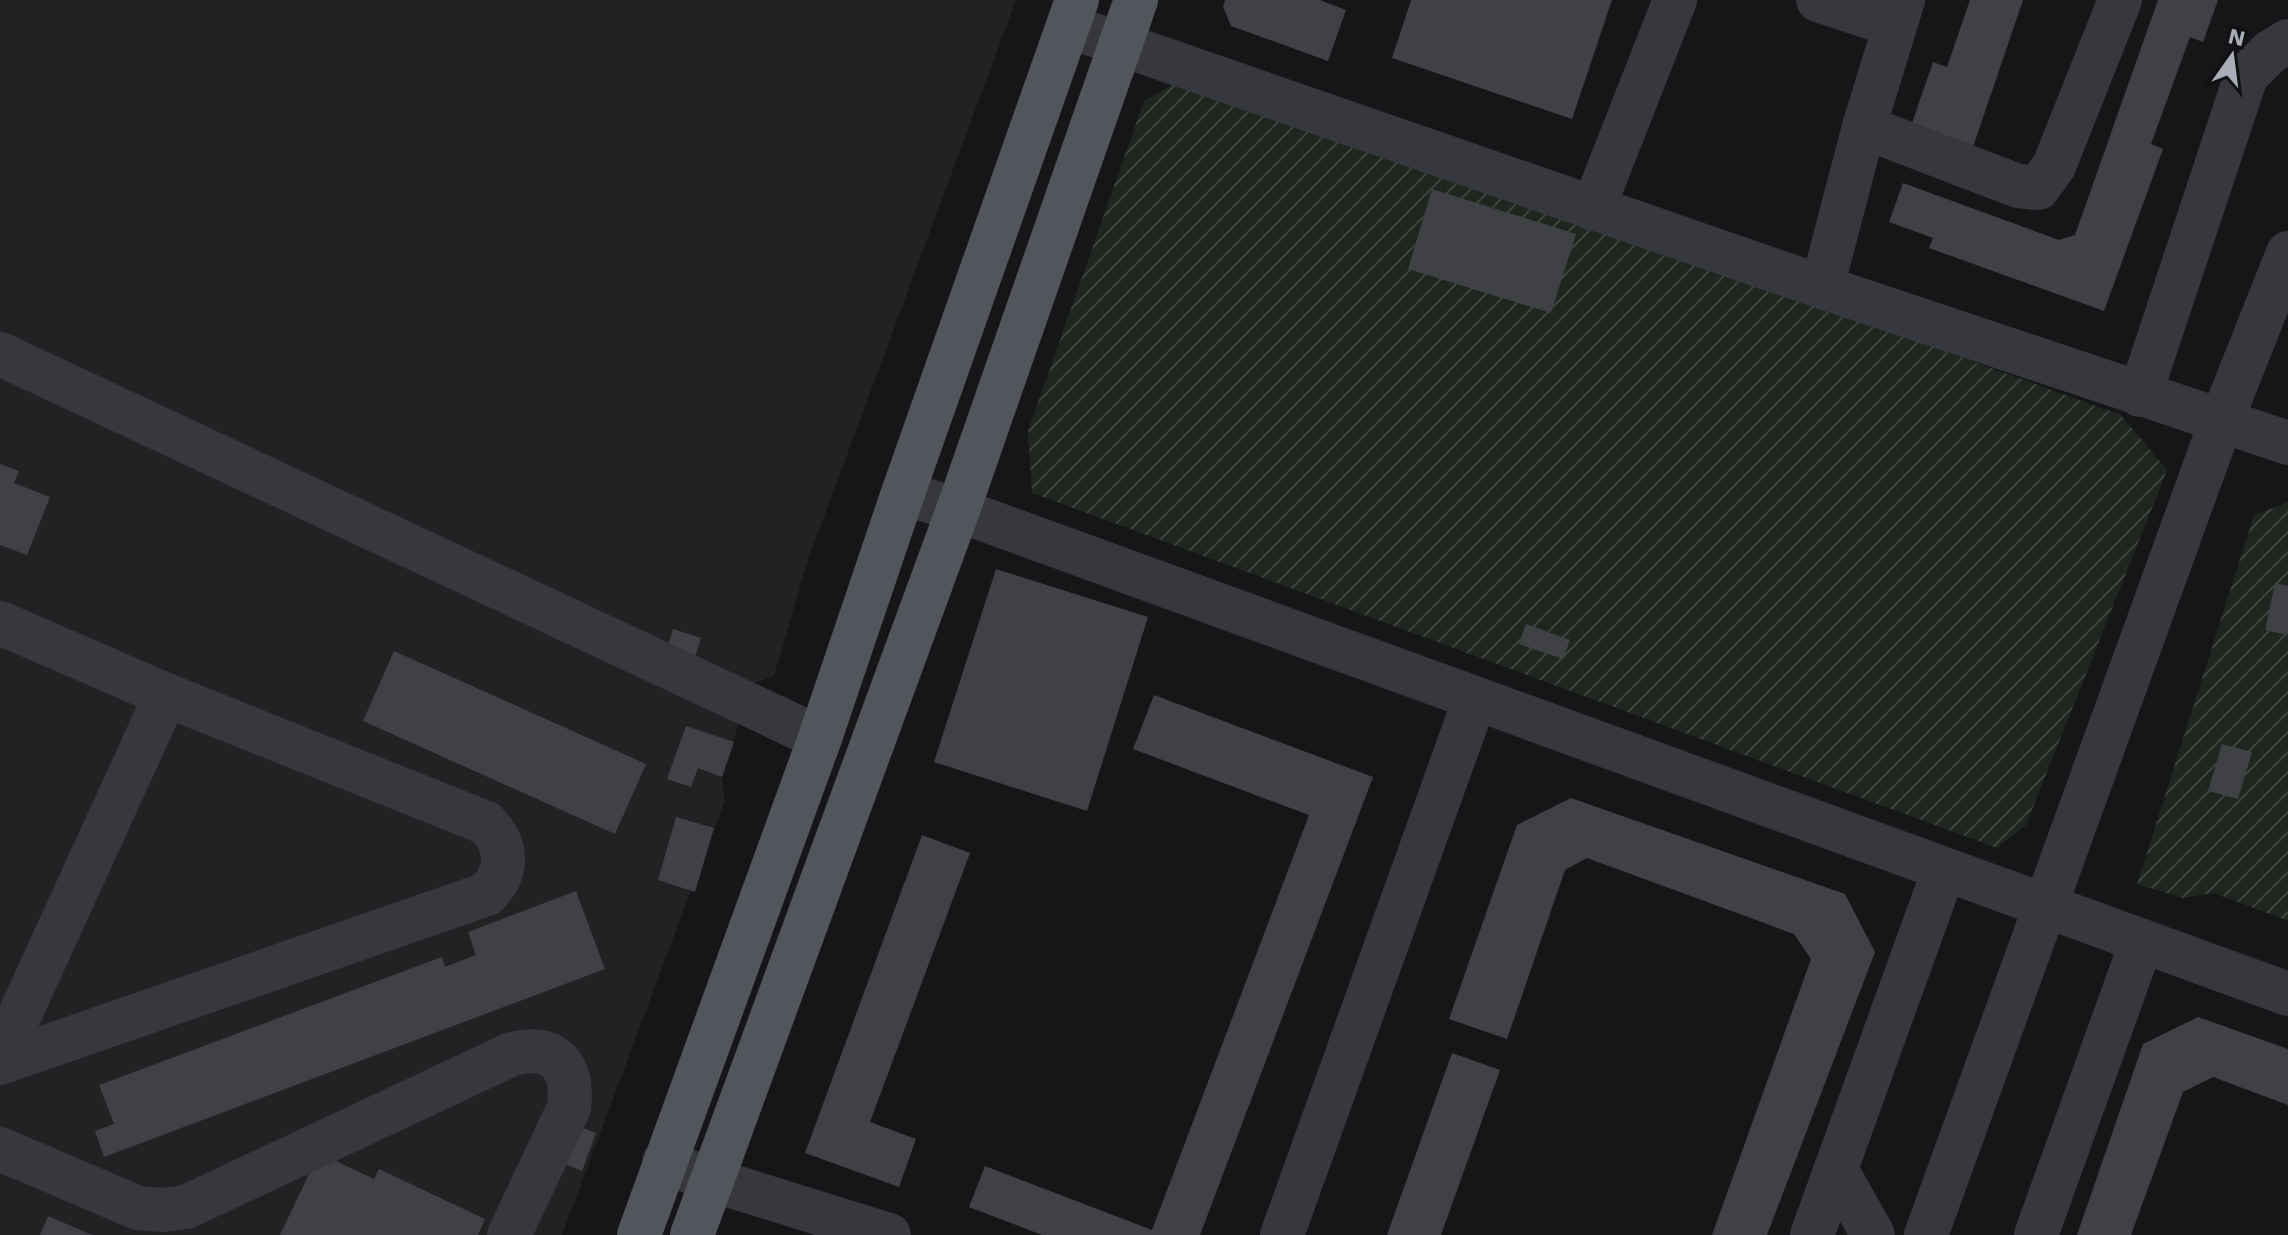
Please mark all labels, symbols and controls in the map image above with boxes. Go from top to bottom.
north arrow [2192,16,2272,96]
text: N [2226,23,2248,51]

